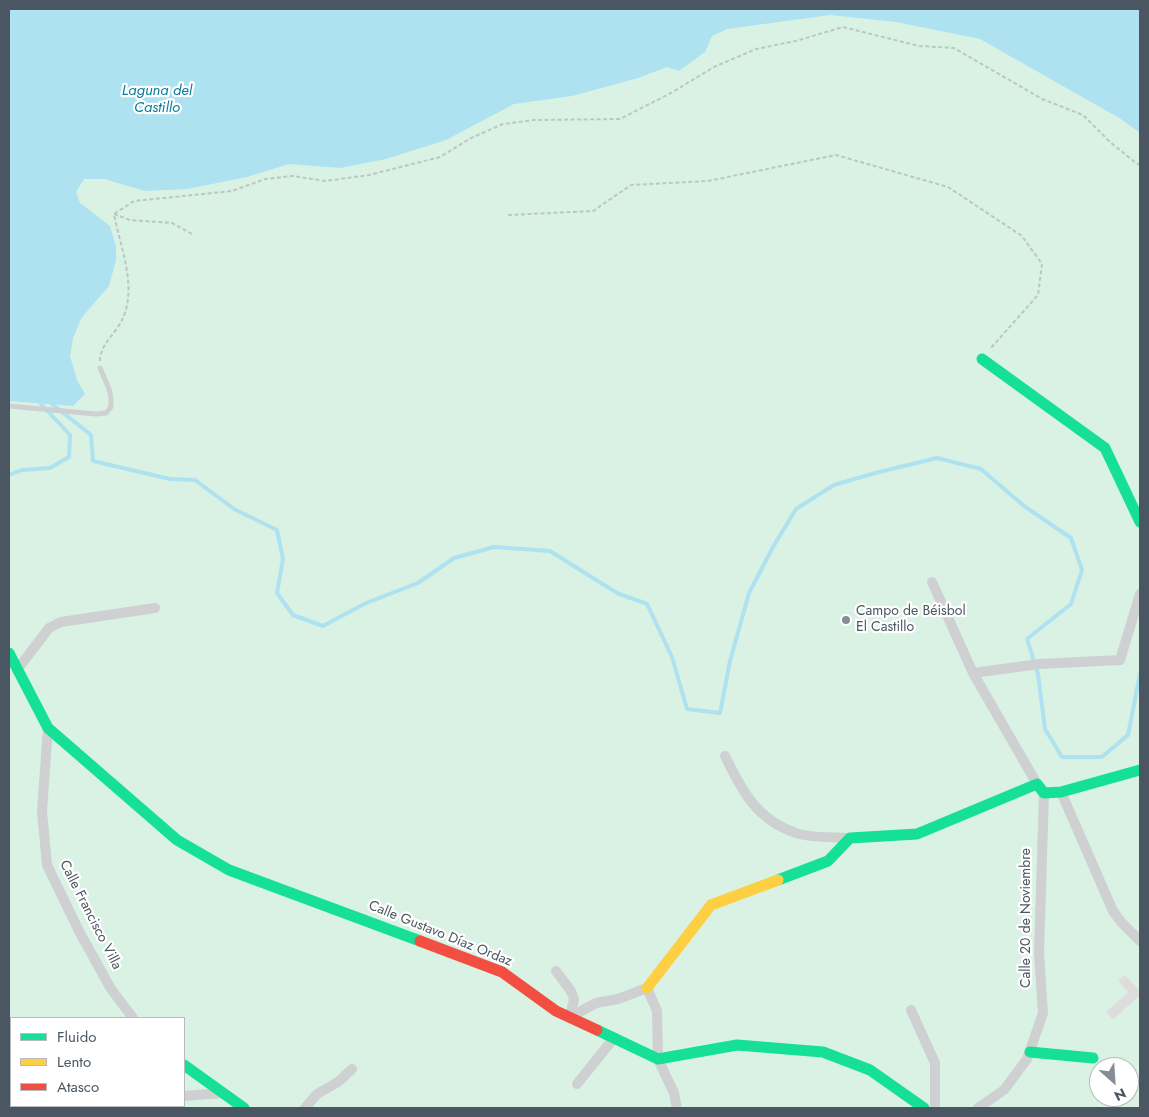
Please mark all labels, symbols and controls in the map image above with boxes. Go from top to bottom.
water label: Laguna del Castillo [122,82,192,117]
place label: Campo de Béisbol El Castillo [856,604,966,636]
marker: Campo de Béisbol El Castillo [840,614,852,626]
street label: Calle 20 de Noviembre [1019,848,1035,988]
street label: Calle Francisco Villa [55,858,125,972]
street label: Calle Gustavo Díaz Ordaz [366,897,514,971]
legend [10,1017,185,1107]
text: Fluido [57,1026,96,1048]
text: Lento [57,1051,91,1073]
north arrow [1089,1057,1139,1107]
text: Atasco [57,1076,99,1098]
text: N [1111,1083,1130,1106]

